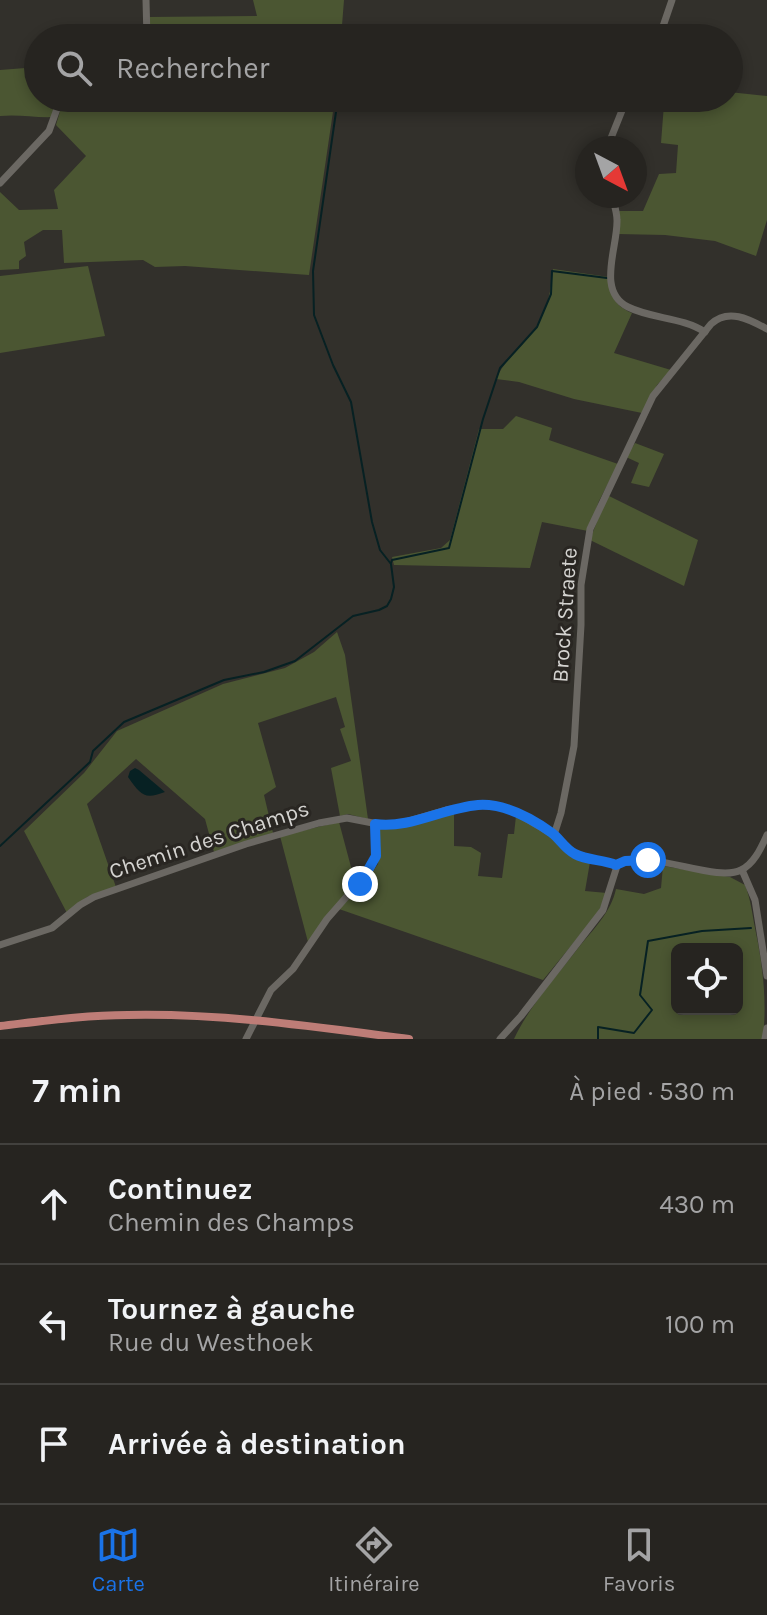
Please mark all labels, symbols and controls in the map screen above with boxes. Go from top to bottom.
search box [24,24,743,112]
icon: search [52,46,96,90]
text: Rechercher [116,50,269,86]
north arrow [575,136,647,208]
street label: Brock Straete [547,547,583,683]
street label: Chemin des Champs [106,795,312,885]
route start [630,842,666,878]
route end [342,866,378,902]
map controls [671,943,743,1015]
button: locate [671,943,743,1015]
text: 7 min [32,1071,122,1111]
text: À pied · 530 m [569,1076,735,1107]
text: Continuez [108,1171,253,1207]
icon: ahead [32,1182,76,1226]
text: 430 m [659,1189,735,1220]
text: Chemin des Champs [108,1207,355,1238]
text: Tournez à gauche [108,1291,355,1327]
icon: left [32,1302,76,1346]
text: 100 m [665,1309,735,1340]
text: Rue du Westhoek [108,1327,314,1358]
icon: arrive [32,1422,76,1466]
text: Arrivée à destination [108,1426,406,1462]
tab: Carte [92,1523,145,1597]
tab: Itinéraire [328,1523,420,1597]
tab: Favoris [603,1523,675,1597]

